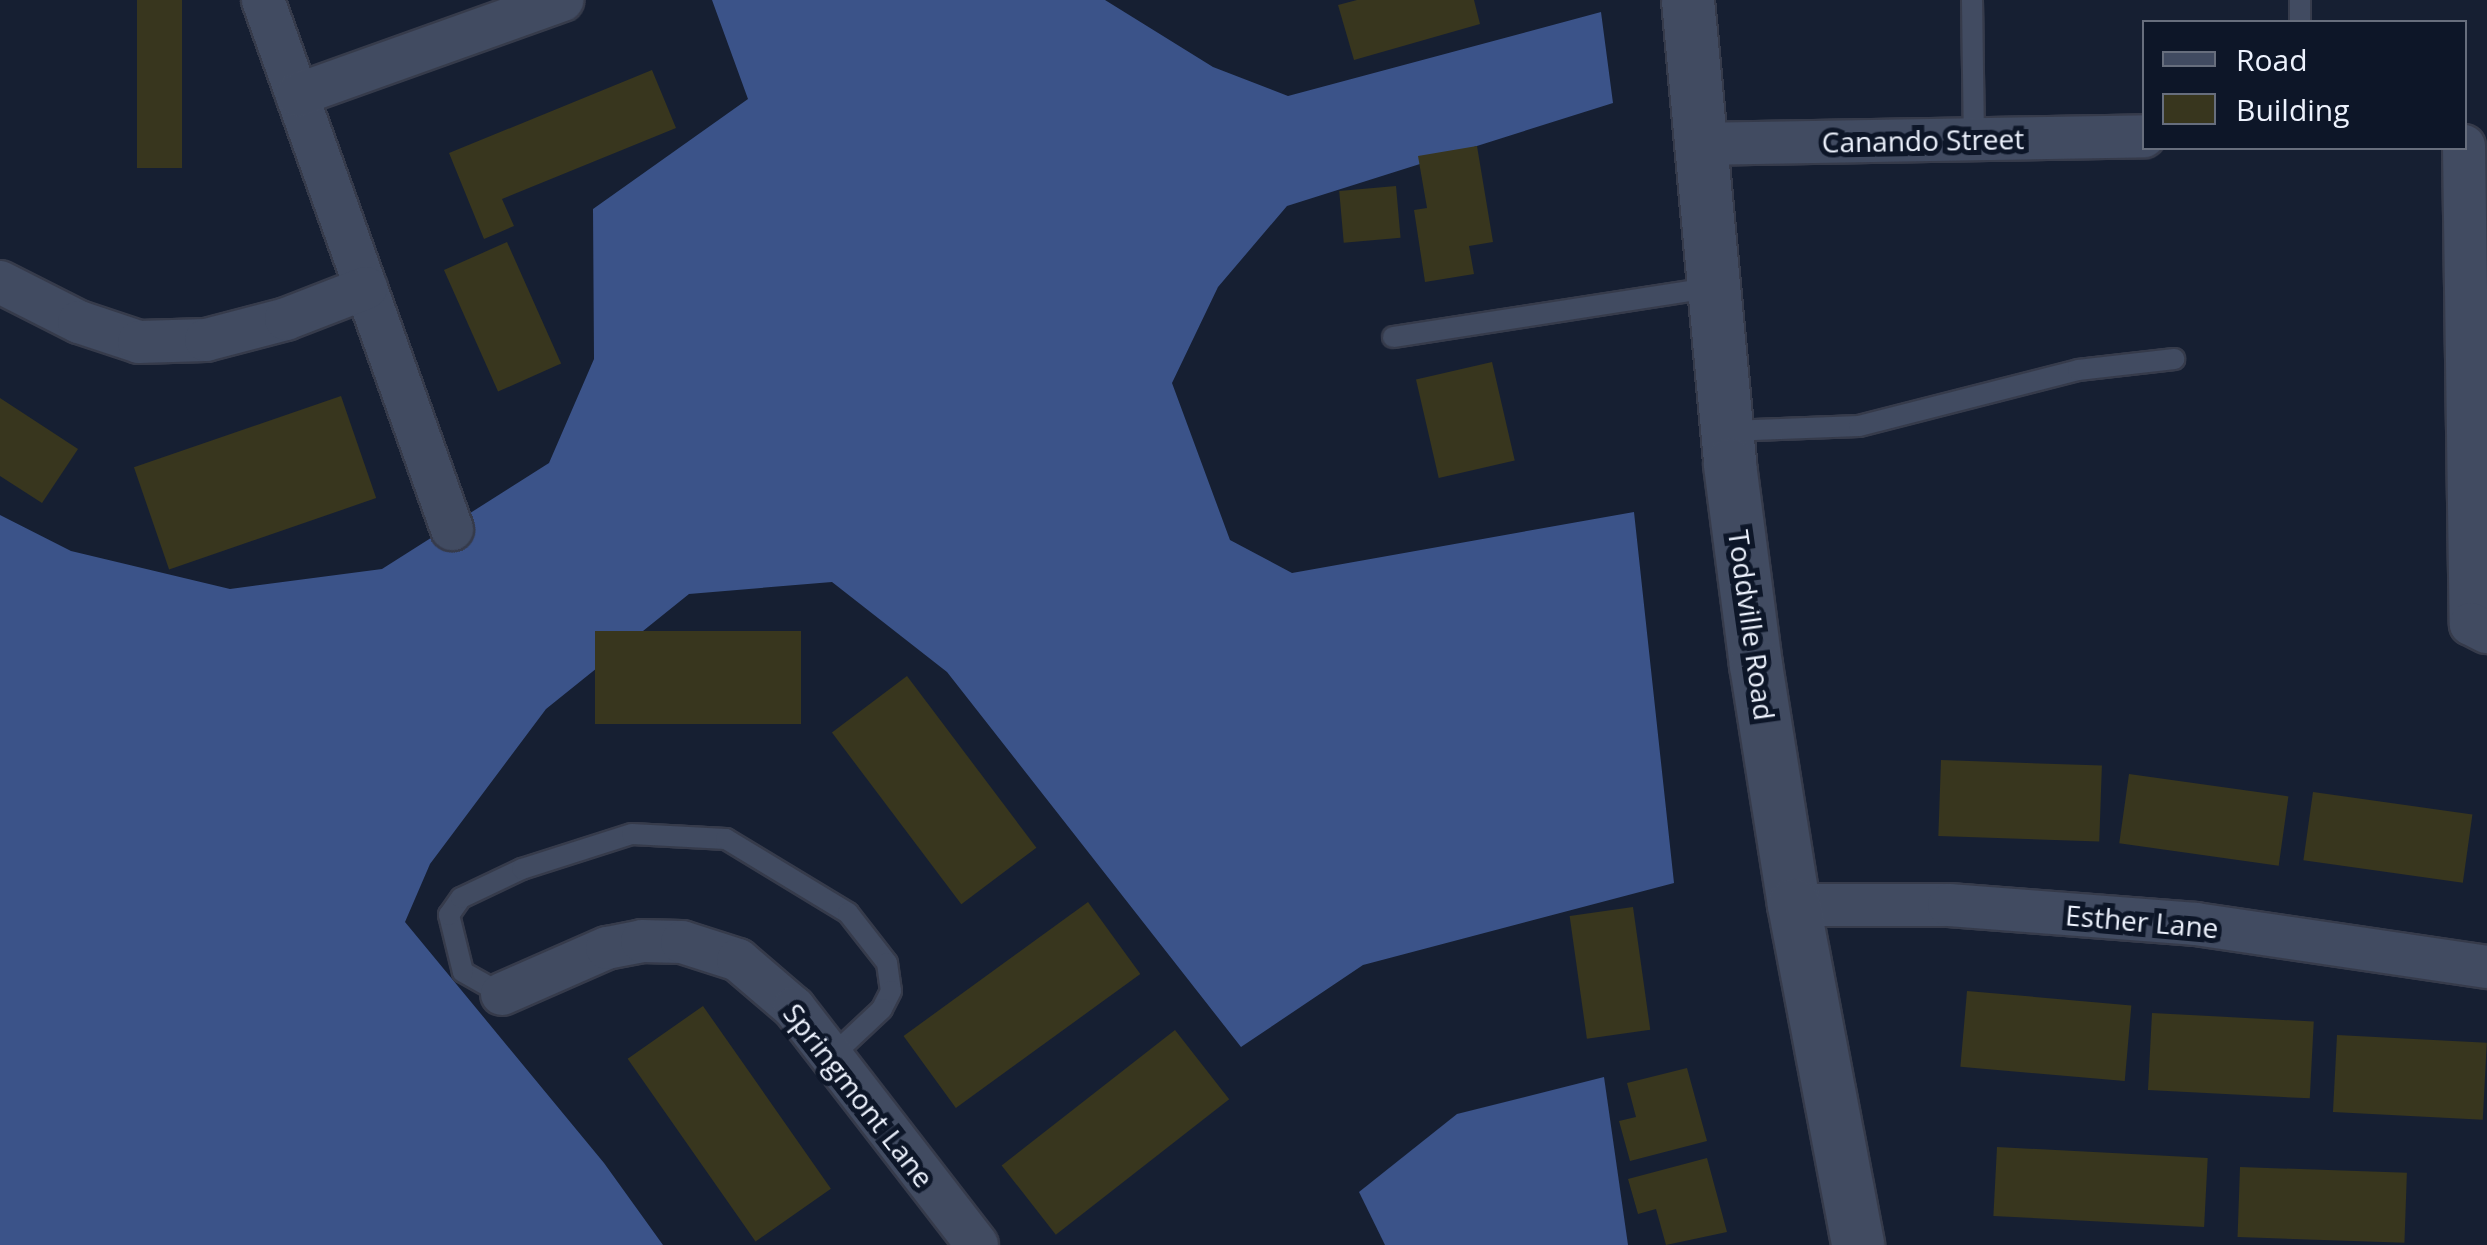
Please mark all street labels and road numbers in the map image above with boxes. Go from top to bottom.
street label: Canando Street [1821,121,2025,159]
street label: Toddville Road [1722,528,1782,722]
street label: Esther Lane [2064,898,2220,944]
street label: Springmont Lane [777,997,941,1193]

